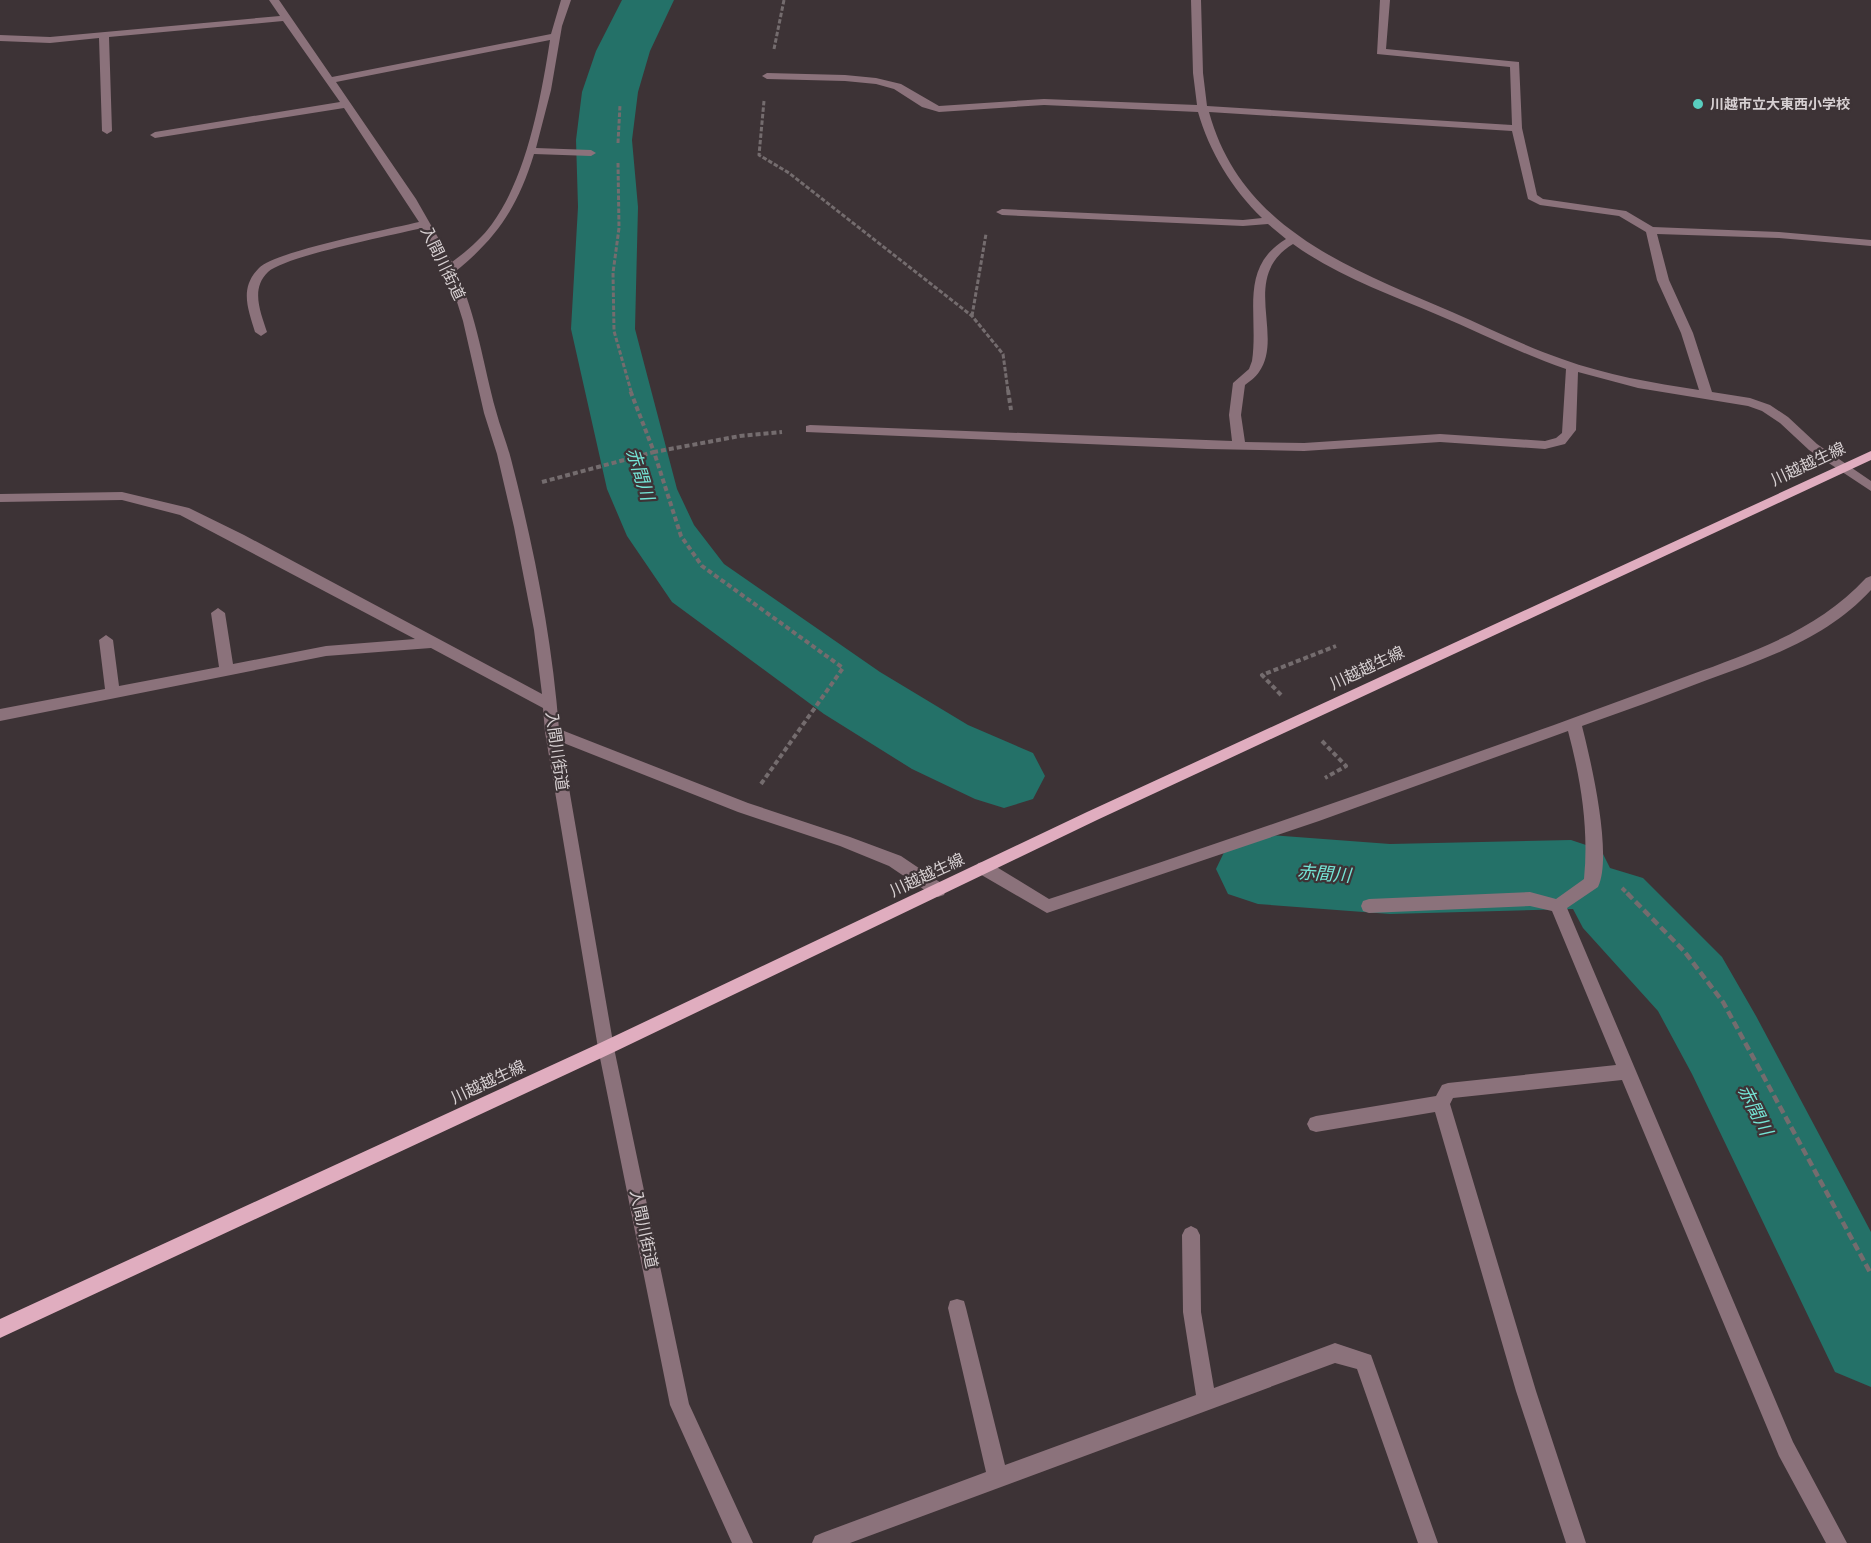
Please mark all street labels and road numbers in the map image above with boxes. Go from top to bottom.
street label: 入間川街道 [417,223,469,303]
street label: 川越越生線 [1768,438,1848,490]
street label: 川越越生線 [1327,642,1407,694]
street label: 入間川街道 [542,710,572,792]
street label: 川越越生線 [887,849,967,901]
street label: 川越越生線 [448,1056,528,1108]
street label: 入間川街道 [626,1188,662,1270]

